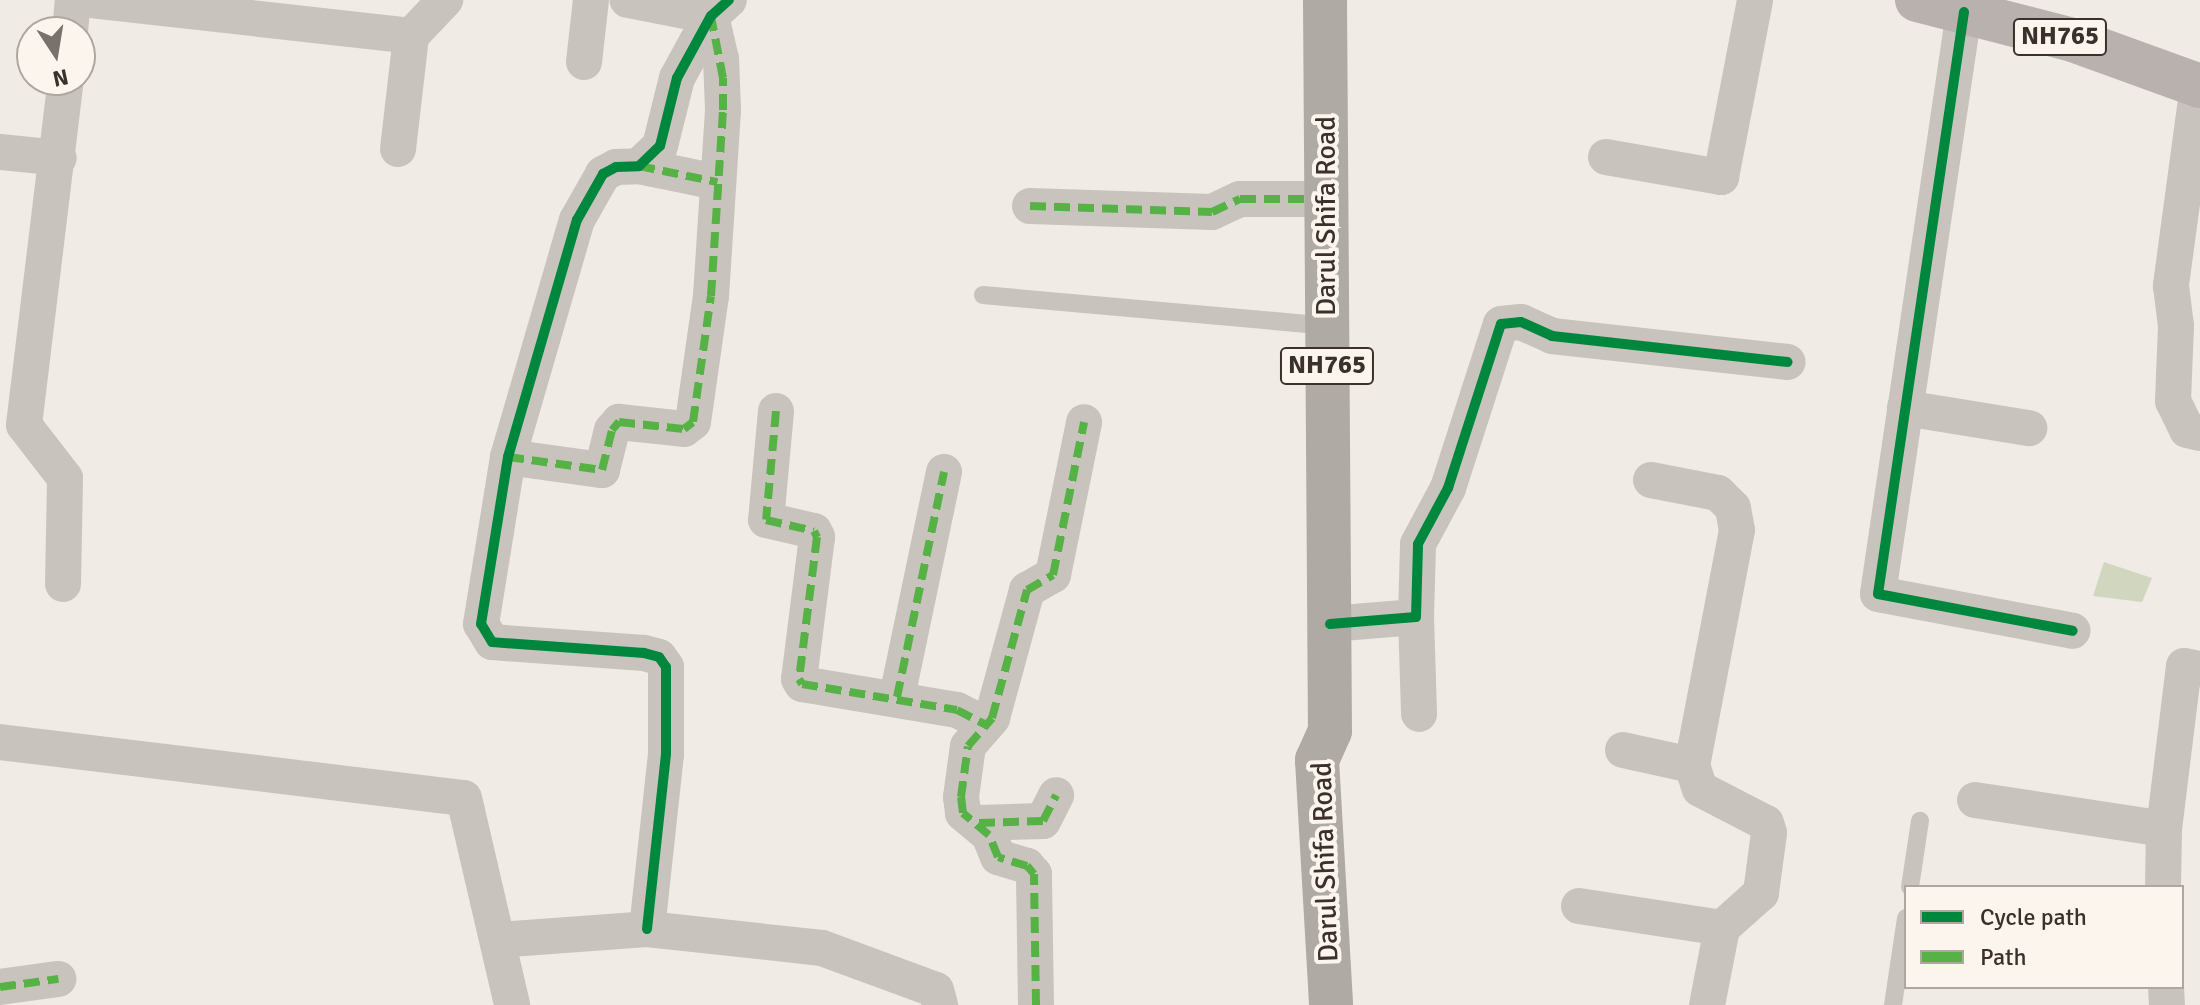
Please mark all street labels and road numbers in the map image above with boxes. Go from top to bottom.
road number: NH765 [2012,15,2108,59]
street label: Darul Shifa Road [1309,116,1343,316]
road number: NH765 [1279,344,1375,388]
street label: Darul Shifa Road [1305,761,1345,963]

